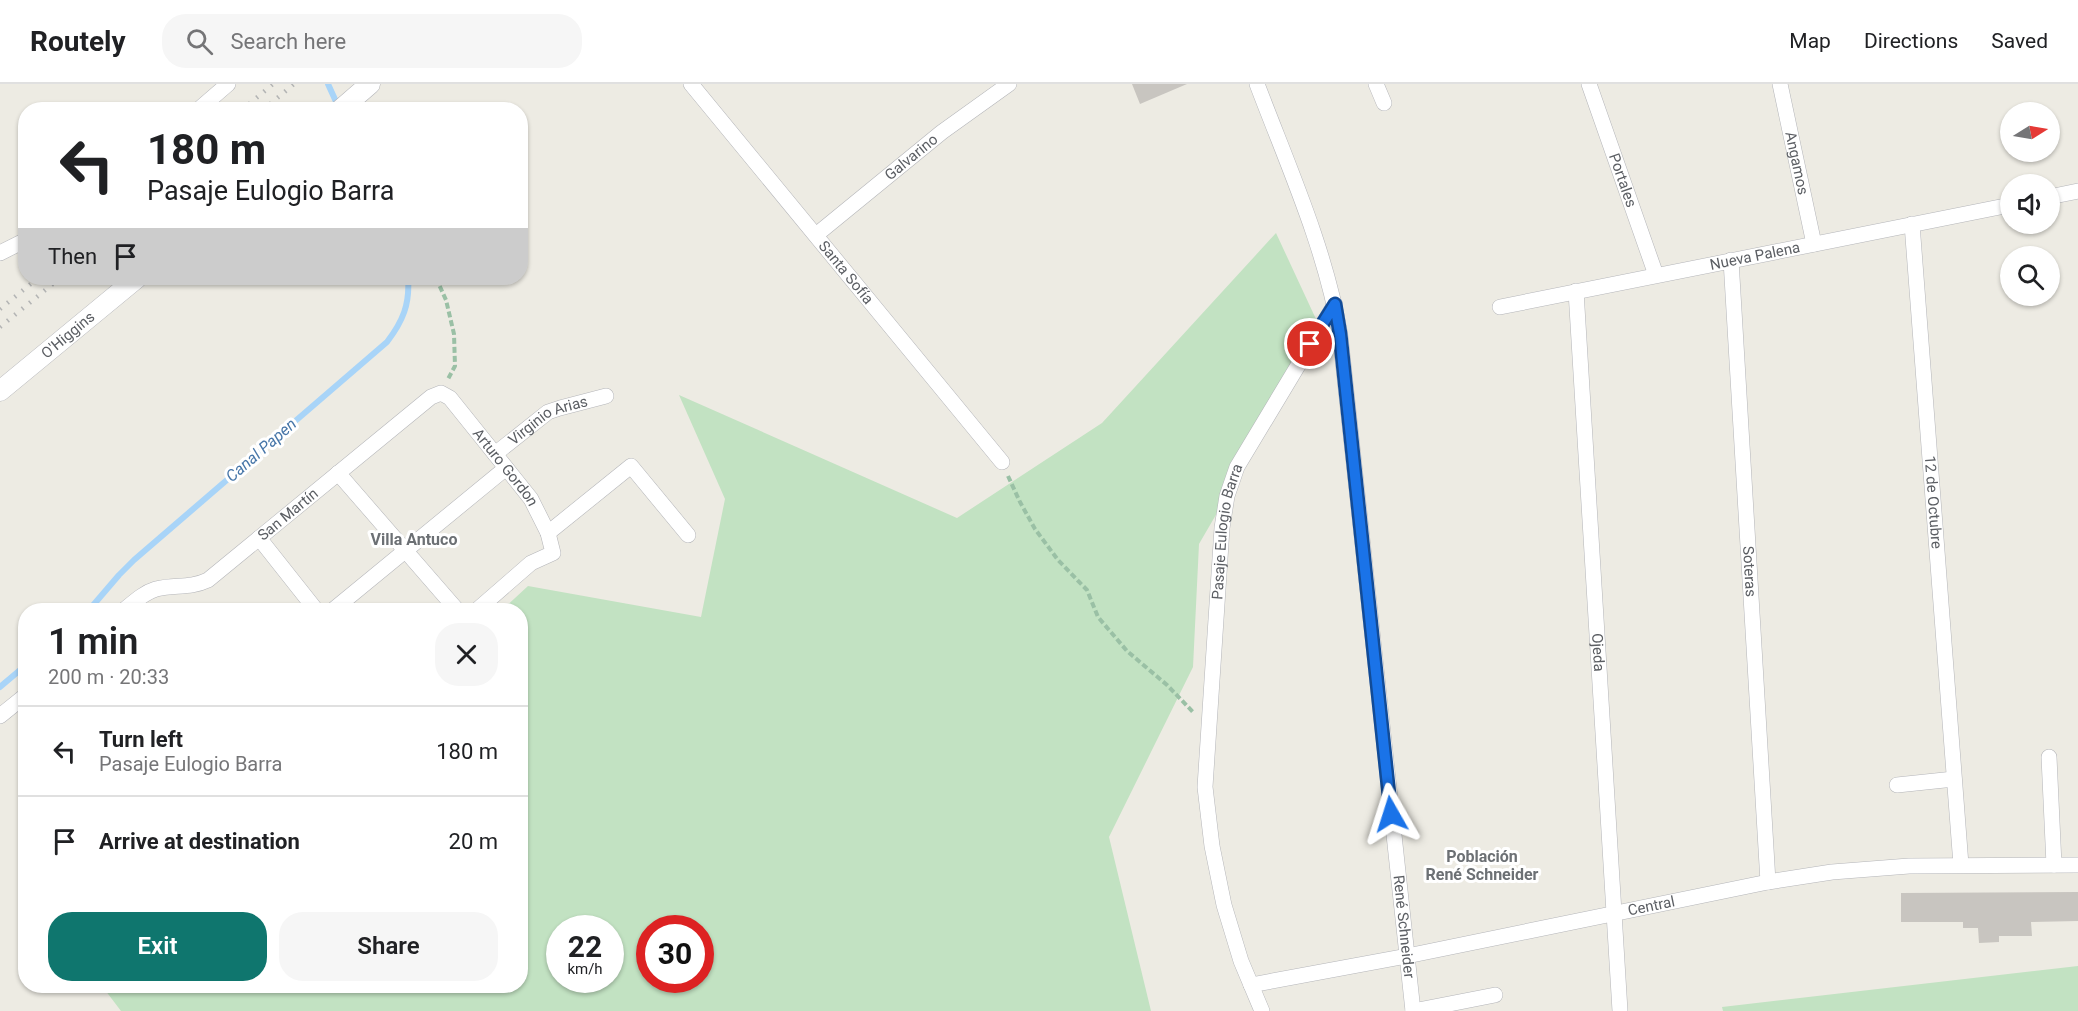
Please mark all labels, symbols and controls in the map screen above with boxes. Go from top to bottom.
search box [162,14,582,68]
text: Routely [30,25,126,58]
icon: search [183,25,216,58]
text: Search here [231,29,346,54]
text: Map [1789,29,1831,53]
text: Directions [1864,29,1958,53]
text: Saved [1991,29,2048,53]
north arrow [2000,102,2060,162]
map controls [2000,102,2060,306]
text: 180 m [147,125,266,174]
icon: left [48,126,126,204]
street label: Galvarino [881,130,941,184]
street label: Angamos [1781,130,1812,196]
street label: Portales [1605,151,1641,210]
button: sound [2000,174,2060,234]
text: Pasaje Eulogio Barra [147,175,394,207]
street label: Santa Sofía [815,237,877,308]
street label: Nueva Palena [1708,238,1802,274]
icon: arrive [109,240,142,273]
text: Then [48,244,97,269]
button: search [2000,246,2060,306]
street label: O'Higgins [38,308,98,362]
pin [1284,318,1335,369]
icon: arrive [1293,327,1326,360]
street label: Virginio Arias [505,392,590,449]
water label: Canal Papen [222,414,300,486]
street label: Arturo Gordon [469,425,542,509]
street label: 12 de Octubre [1921,455,1946,550]
street label: Pasaje Eulogio Barra [1208,461,1246,600]
street label: San Martín [254,484,322,544]
district label: Villa Antuco [371,530,457,549]
street label: Soteras [1739,545,1760,597]
text: 1 min [48,621,138,663]
button: close [435,623,498,686]
street label: Ojeda [1588,633,1608,672]
text: 200 m · 20:33 [48,665,169,689]
text: Turn left [99,727,183,752]
icon: left [48,735,81,768]
text: 180 m [436,739,498,764]
text: Pasaje Eulogio Barra [99,752,282,776]
position arrow [1359,782,1423,846]
icon: arrive [48,825,81,858]
text: Arrive at destination [99,829,300,854]
text: 20 m [449,829,498,854]
district label: Población René Schneider [1426,847,1539,884]
street label: René Schneider [1389,874,1418,979]
street label: Central [1626,892,1676,920]
button: Exit [48,912,267,981]
button: Share [279,912,498,981]
speed limit sign: 30 [636,915,714,993]
text: 22 [568,929,602,964]
text: km/h [567,960,603,978]

